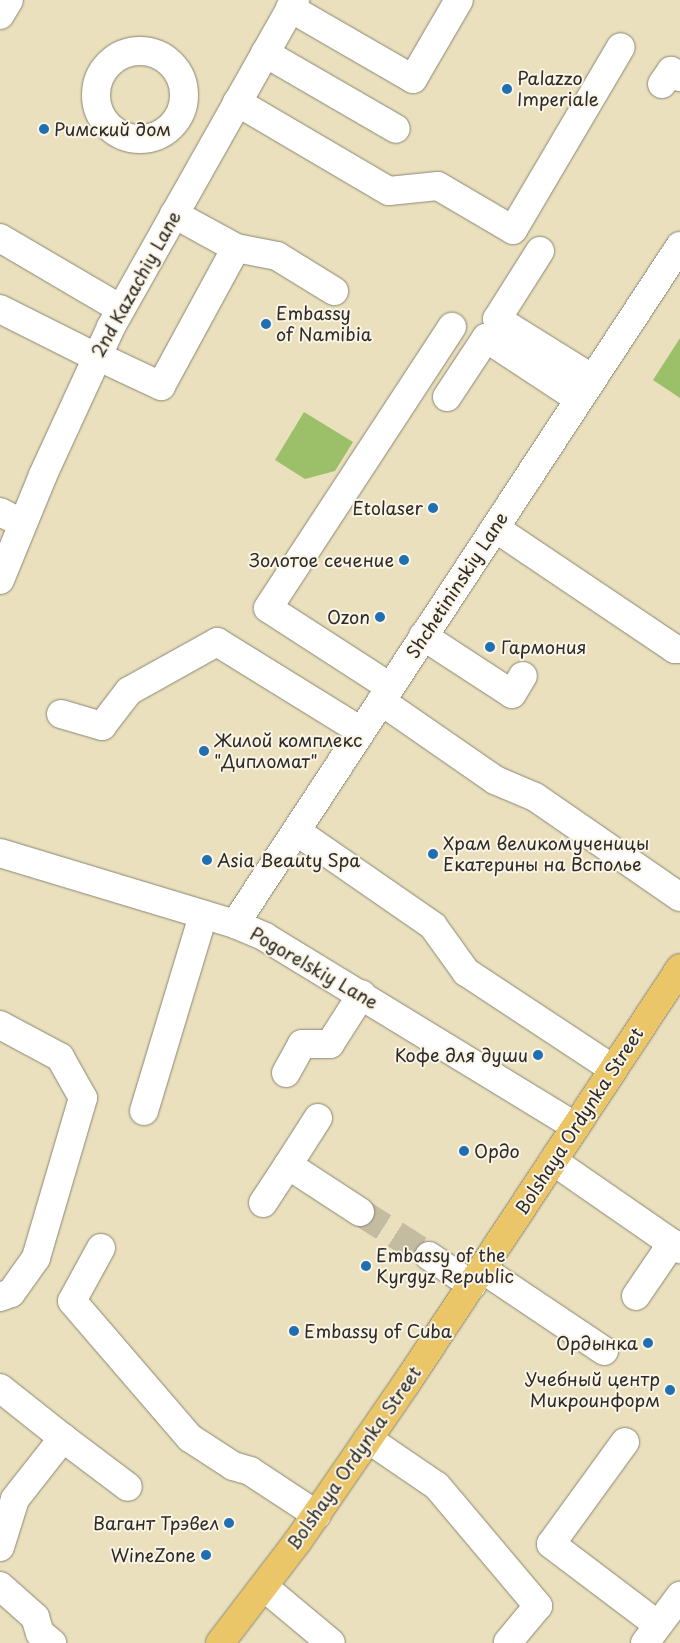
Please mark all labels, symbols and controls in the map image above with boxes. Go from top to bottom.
place label: Palazzo Imperiale [517,68,599,110]
marker: Palazzo Imperiale [501,83,513,95]
place label: Римский дом [54,118,172,140]
marker: Римский дом [38,123,50,135]
street label: 2nd Kazachiy Lane [87,207,185,361]
place label: Embassy of Namibia [276,303,372,346]
marker: Embassy of Namibia [260,318,272,330]
place label: Etolaser [352,497,423,519]
marker: Etolaser [427,502,439,514]
street label: Shchetininskiy Lane [401,507,513,663]
place label: Золотое сечение [249,549,394,571]
marker: Золотое сечение [398,554,410,566]
place label: Ozon [327,606,370,628]
marker: Ozon [374,611,386,623]
place label: Гармония [501,636,586,658]
marker: Гармония [483,640,497,654]
place label: Жилой комплекс "Дипломат" [214,730,363,772]
marker: Жилой комплекс "Дипломат" [198,745,210,757]
place label: Храм великомученицы Екатерины на Всполье [443,833,649,876]
marker: Храм великомученицы Екатерины на Всполье [427,848,439,860]
place label: Asia Beauty Spa [217,849,362,871]
marker: Asia Beauty Spa [201,854,213,866]
street label: Pogorelskiy Lane [246,922,382,1014]
street label: Bolshaya Ordynka Street [510,1022,648,1220]
place label: Кофе для души [395,1044,528,1066]
marker: Кофе для души [532,1049,544,1061]
place label: Ордо [474,1140,520,1162]
marker: Ордо [458,1145,470,1157]
place label: Embassy of the Kyrgyz Republic [376,1245,516,1288]
marker: Embassy of the Kyrgyz Republic [360,1260,372,1272]
place label: Embassy of Cuba [304,1320,453,1342]
marker: Embassy of Cuba [288,1325,300,1337]
place label: Ордынка [556,1332,638,1354]
marker: Ордынка [642,1337,654,1349]
street label: Bolshaya Ordynka Street [282,1361,426,1555]
place label: Учебный центр Микроинформ [524,1369,660,1412]
marker: Учебный центр Микроинформ [664,1384,676,1396]
place label: Вагант Трэвел [93,1512,219,1534]
marker: Вагант Трэвел [223,1517,235,1529]
place label: WineZone [111,1544,196,1566]
marker: WineZone [200,1549,212,1561]

